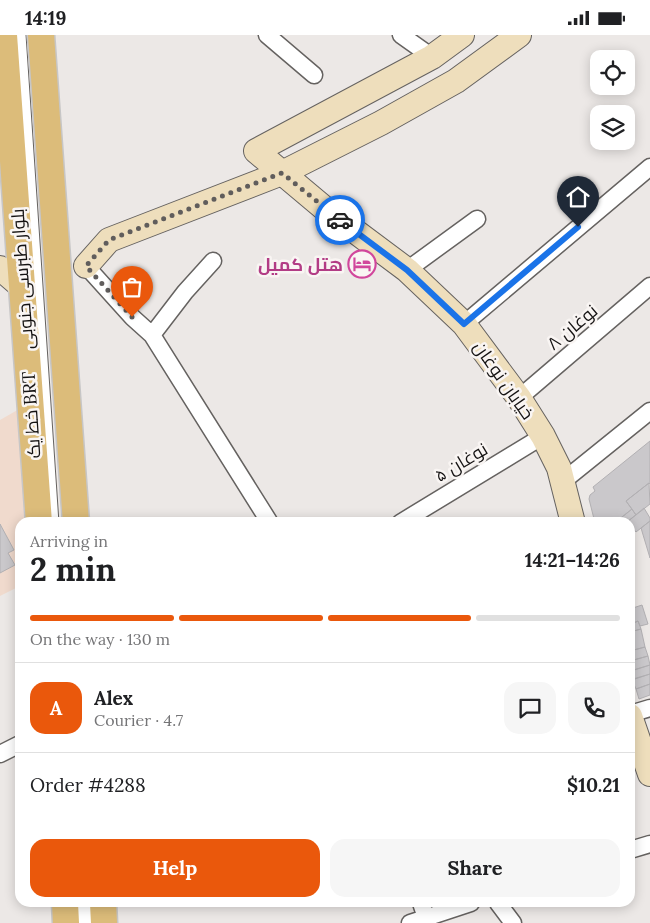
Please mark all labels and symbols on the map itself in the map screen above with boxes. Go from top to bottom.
pin [557,176,599,227]
courier [315,195,365,245]
street label: بلوار طبرسی جنوبی [6,208,38,350]
hotel icon: هتل کمیل [347,249,377,279]
place label: هتل کمیل [258,253,343,276]
pin [111,266,153,317]
street label: نوغان ۸ [542,299,602,355]
street label: خیابان نوغان [469,336,539,424]
street label: خط یک BRT [16,370,46,459]
street label: نوغان ۵ [430,437,492,487]

